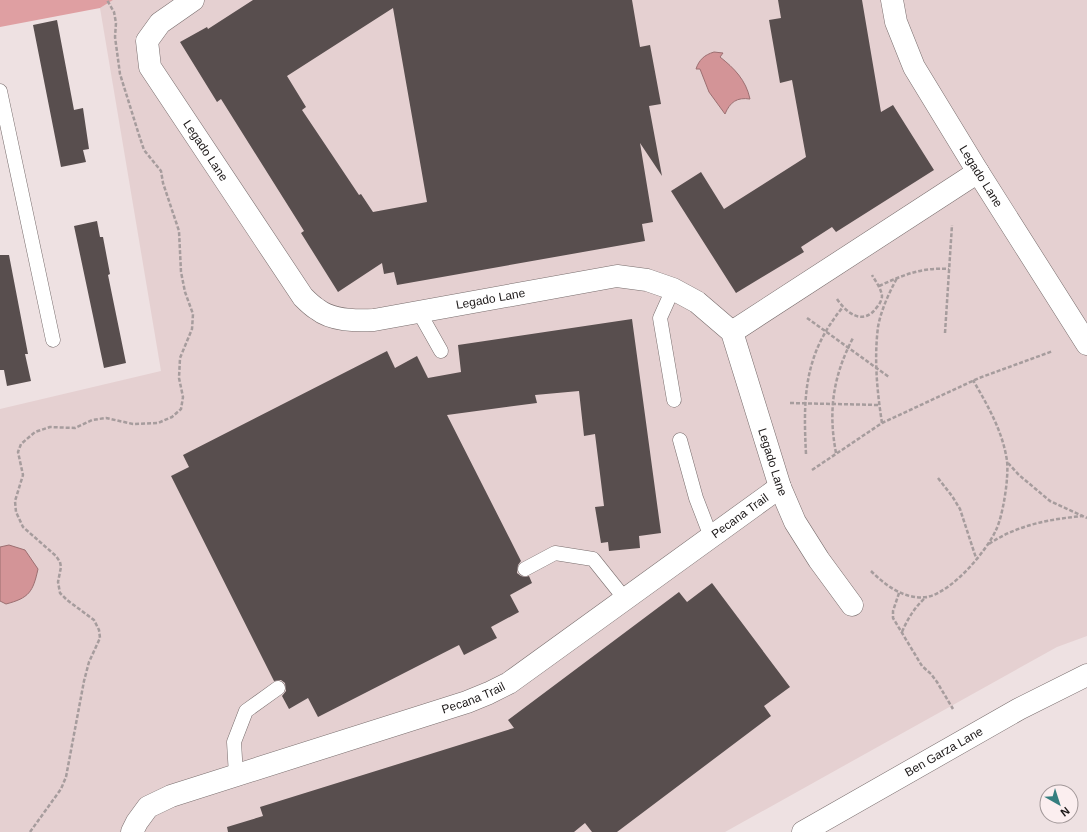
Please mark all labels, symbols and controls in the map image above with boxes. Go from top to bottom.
street label: Legado Lane [180,117,231,184]
street label: Legado Lane [956,143,1006,210]
street label: Legado Lane [455,286,527,312]
street label: Legado Lane [755,427,790,498]
street label: Pecana Trail [709,491,771,541]
street label: Pecana Trail [440,679,507,717]
street label: Ben Garza Lane [902,724,986,780]
north arrow [1039,784,1079,824]
text: N [1058,805,1072,819]

